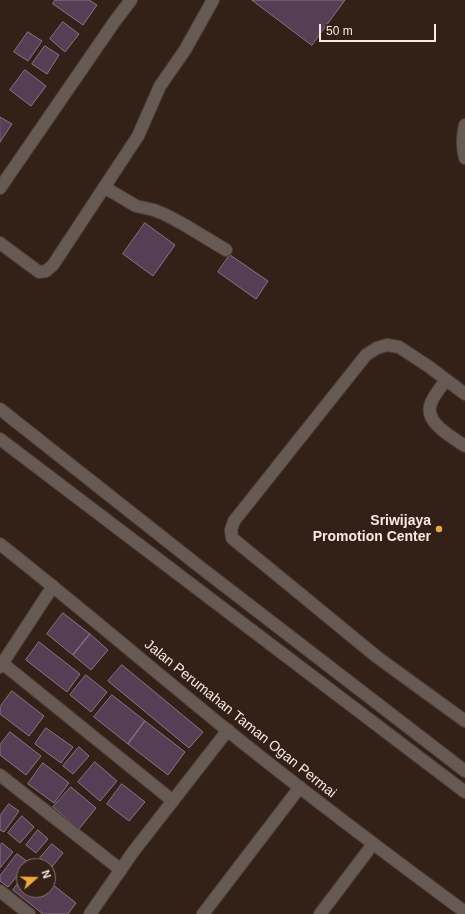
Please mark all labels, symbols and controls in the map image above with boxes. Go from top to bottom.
scale bar [321,16,438,42]
text: 50 m [326,24,353,38]
place label: Sriwijaya Promotion Center [313,513,431,546]
marker: Sriwijaya Promotion Center [434,524,444,534]
street label: Jalan Perumahan Taman Ogan Permai [141,636,339,802]
north arrow [16,858,56,898]
text: N [39,868,53,880]

